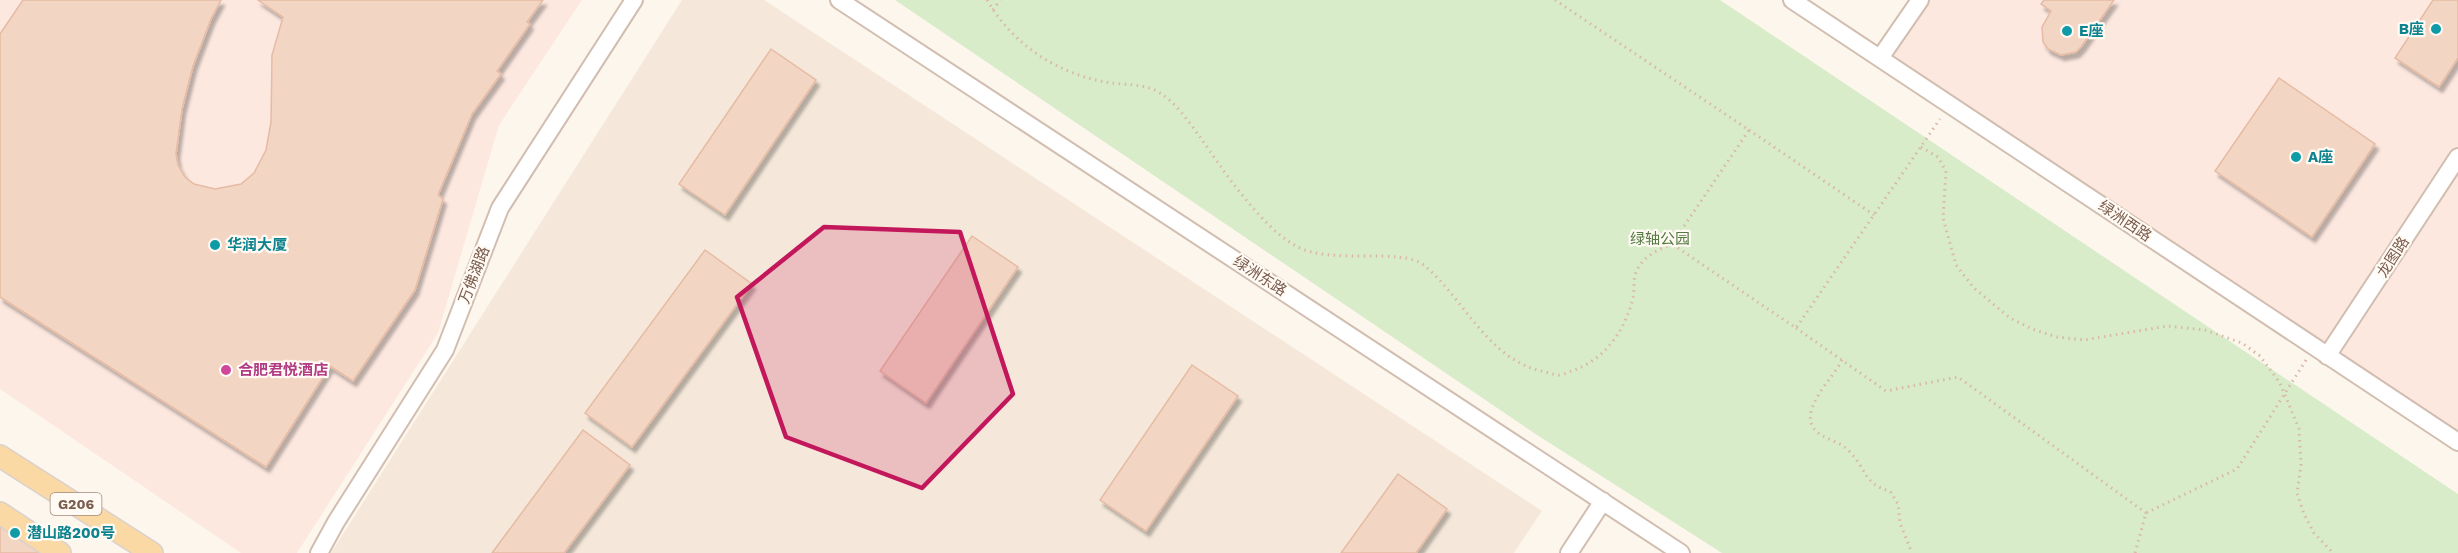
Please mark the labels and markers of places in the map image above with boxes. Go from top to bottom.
place label: B座 [2399,20,2424,38]
place label: E座 [2079,22,2103,40]
marker: B座 [2429,22,2443,36]
marker: E座 [2060,24,2074,38]
place label: A座 [2308,148,2333,166]
marker: A座 [2289,150,2303,164]
place label: 华润大厦 [227,236,287,254]
marker: 华润大厦 [208,238,222,252]
place label: 合肥君悦酒店 [238,361,328,379]
marker: 合肥君悦酒店 [219,363,233,377]
place label: 潜山路200号 [27,524,115,542]
marker: 潜山路200号 [8,526,22,540]

